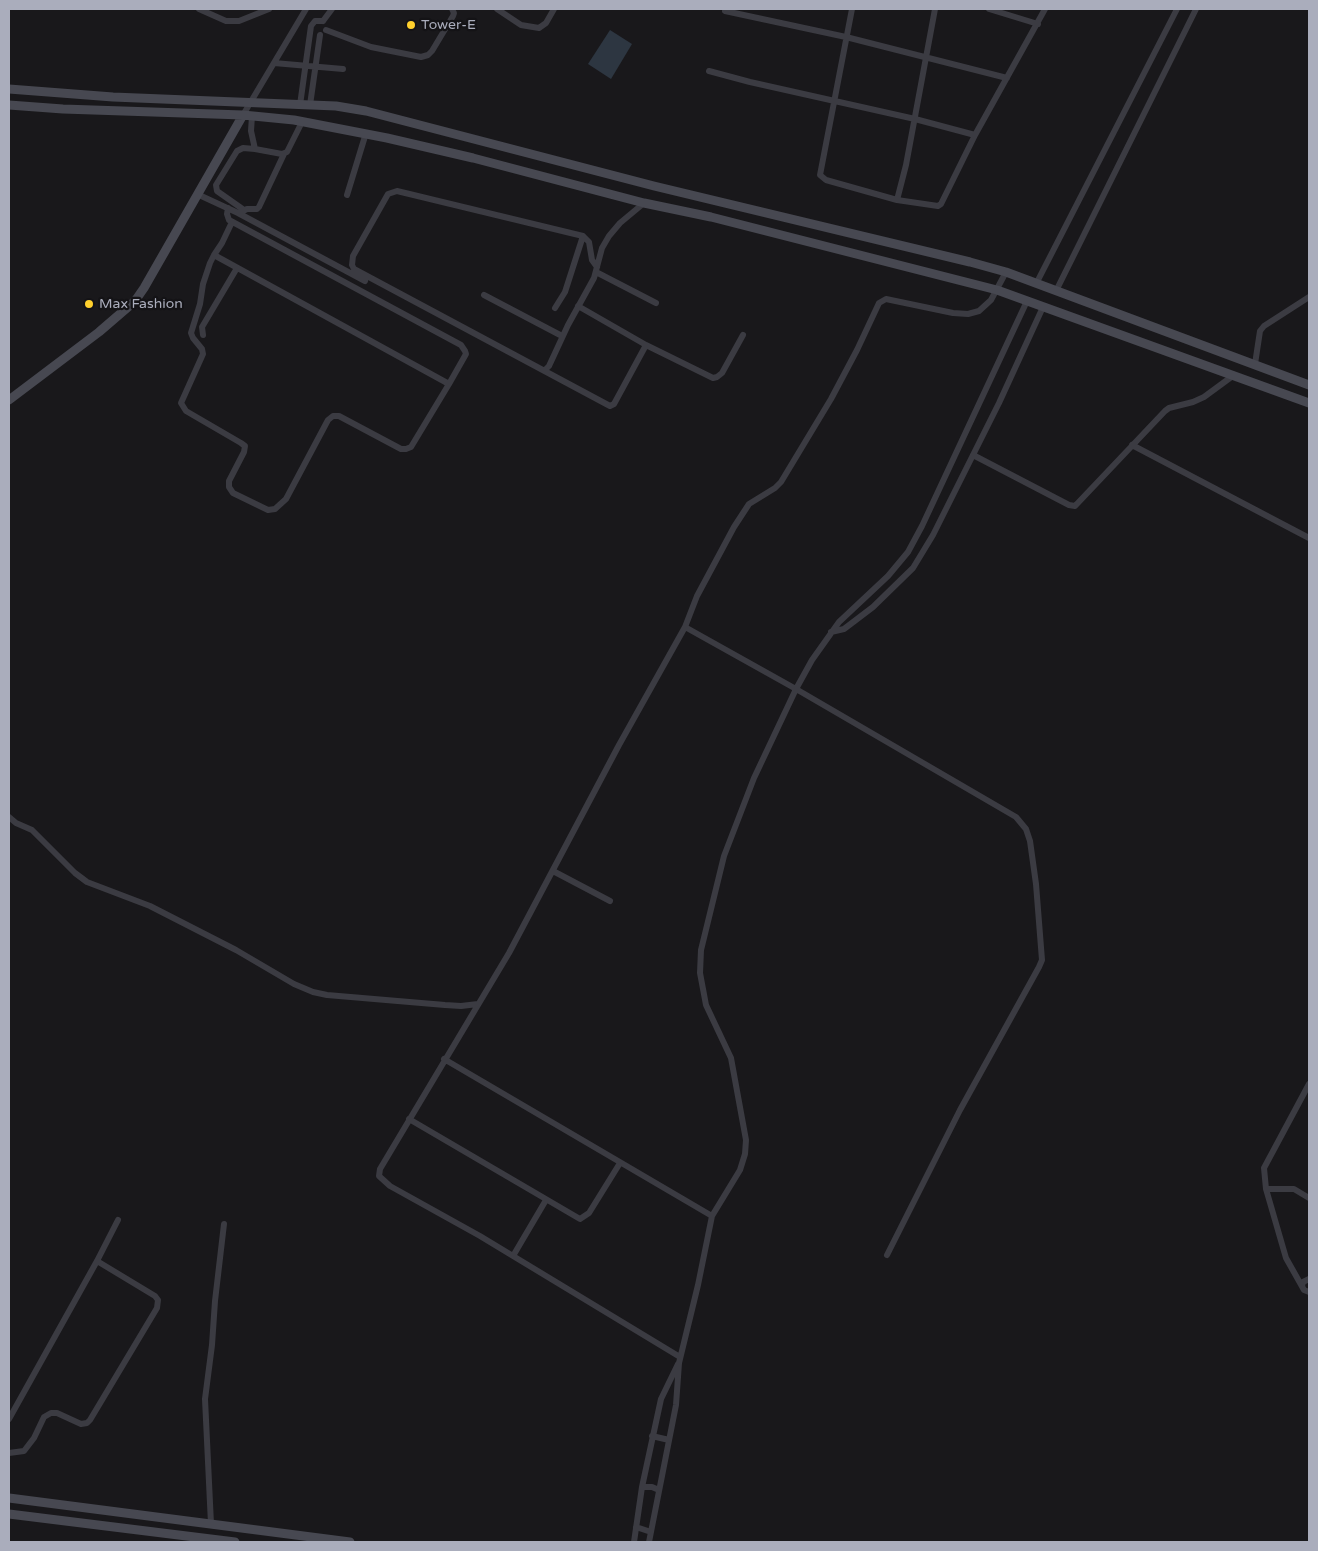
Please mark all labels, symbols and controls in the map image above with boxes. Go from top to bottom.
place label: Tower-E [421,17,476,33]
marker: Tower-E [405,19,417,31]
place label: Max Fashion [99,296,183,312]
marker: Max Fashion [83,298,95,310]

